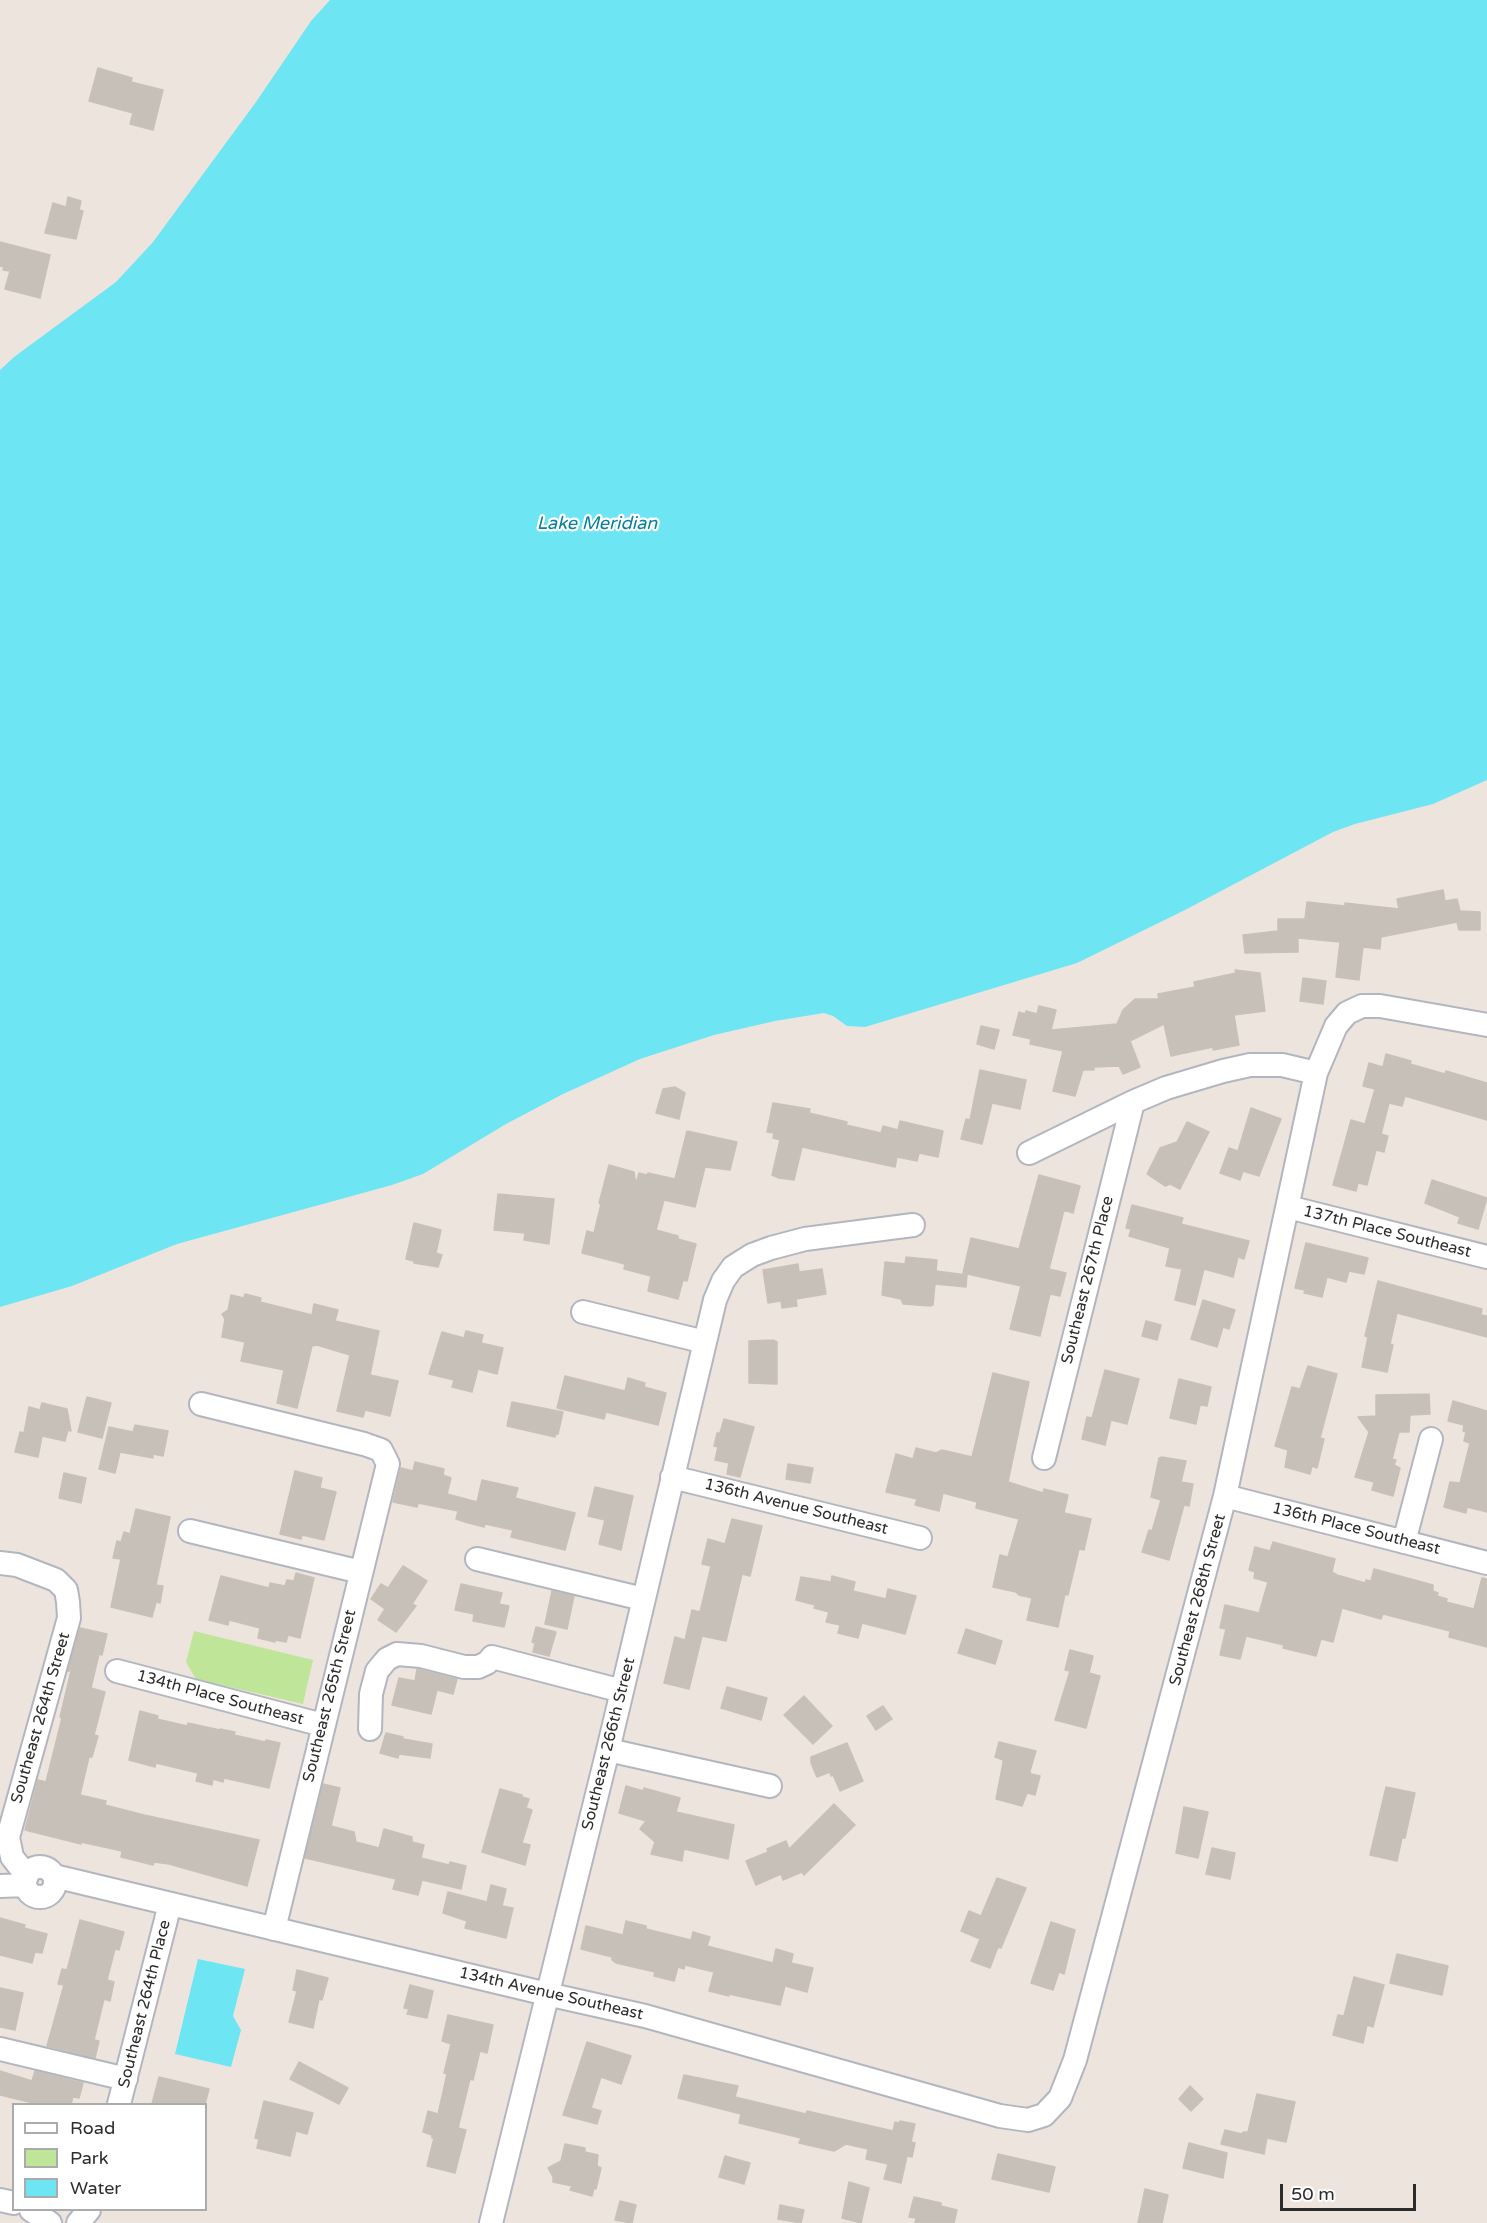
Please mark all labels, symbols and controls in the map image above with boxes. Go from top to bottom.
water label: Lake Meridian [537,513,657,535]
street label: Southeast 267th Place [1058,1194,1118,1366]
street label: 137th Place Southeast [1301,1202,1473,1262]
street label: 136th Avenue Southeast [702,1475,890,1539]
street label: 136th Place Southeast [1270,1499,1442,1559]
street label: Southeast 268th Street [1166,1512,1230,1688]
street label: Southeast 265th Street [299,1608,361,1784]
street label: Southeast 264th Street [7,1630,75,1806]
street label: Southeast 266th Street [578,1656,640,1832]
street label: 134th Place Southeast [134,1666,306,1730]
street label: Southeast 264th Place [115,1918,175,2090]
street label: 134th Avenue Southeast [457,1963,645,2025]
legend [12,2103,207,2211]
text: Road [70,2117,115,2139]
text: Park [70,2147,108,2169]
scale bar [1283,2172,1420,2210]
text: Water [70,2177,121,2199]
text: 50 m [1291,2183,1335,2205]

